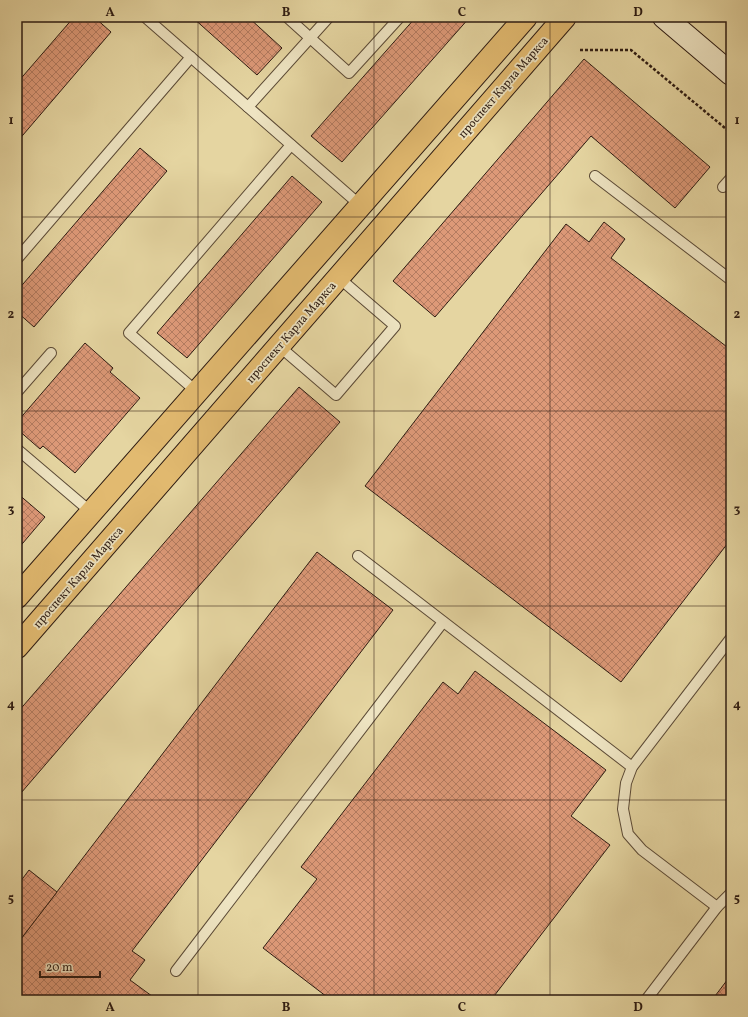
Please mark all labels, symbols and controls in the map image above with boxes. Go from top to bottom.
text: A [105,4,115,22]
text: B [282,4,291,22]
text: C [458,4,466,22]
text: D [633,4,643,22]
street label: проспект Карла Маркса [455,33,552,142]
text: 1 [8,112,14,130]
text: 1 [734,112,740,130]
street label: проспект Карла Маркса [243,278,340,387]
text: 2 [8,306,15,324]
text: 2 [734,306,741,324]
text: 3 [8,501,15,519]
text: 3 [734,501,741,519]
street label: проспект Карла Маркса [30,523,127,632]
text: 4 [7,696,15,714]
text: 4 [733,696,741,714]
text: 5 [8,890,14,908]
text: 5 [734,890,740,908]
scale bar [40,953,100,979]
text: 20 m [46,960,73,976]
text: A [105,999,115,1017]
text: B [282,999,291,1017]
text: C [458,999,466,1017]
text: D [633,999,643,1017]

